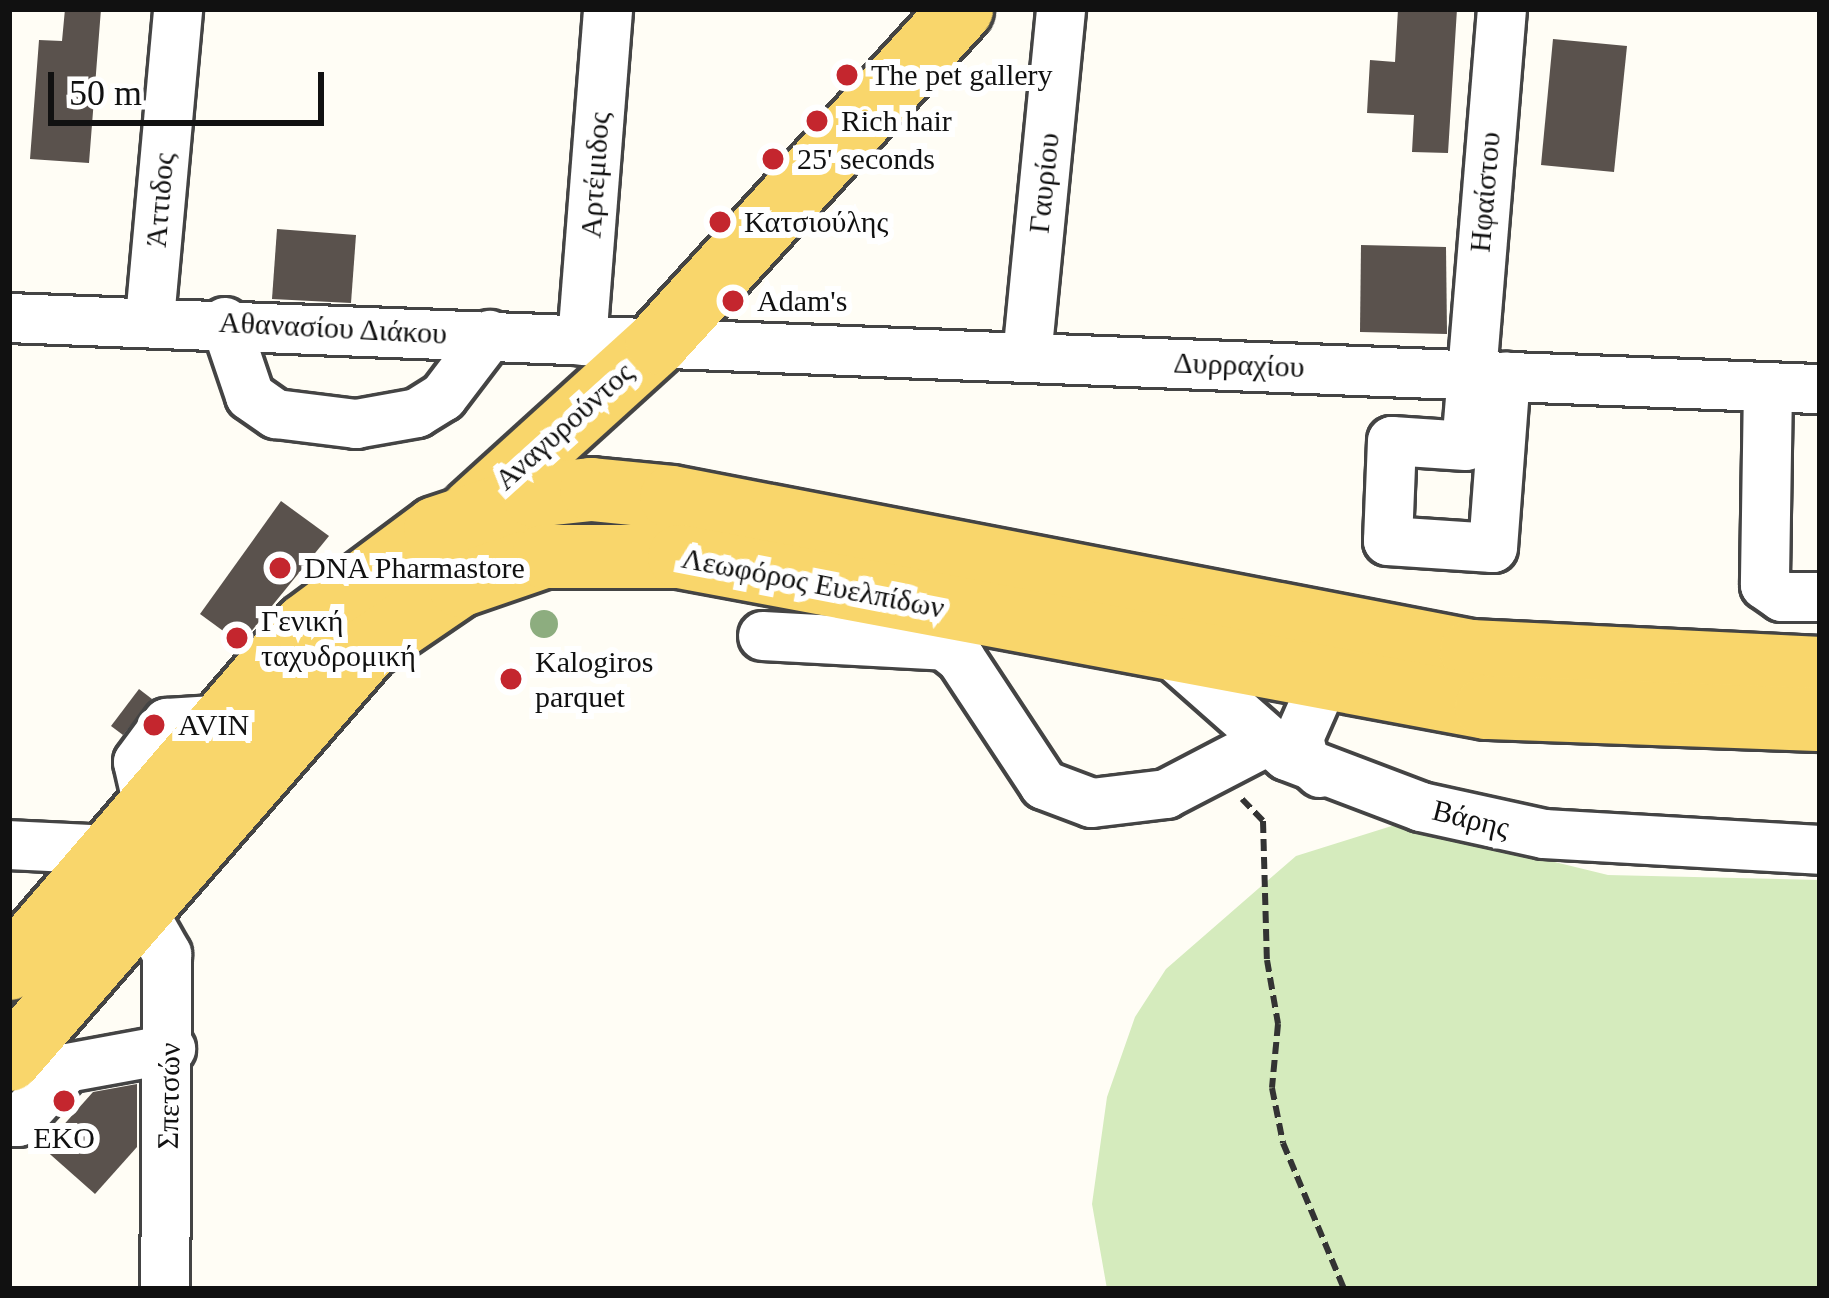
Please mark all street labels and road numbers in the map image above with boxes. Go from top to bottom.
street label: Αρτέμιδος [573,111,617,239]
street label: Ηφαίστου [1462,130,1508,254]
street label: Γαυρίου [1021,131,1067,235]
street label: Άττιδος [138,151,182,249]
street label: Αθανασίου Διάκου [217,304,449,352]
street label: Δυρραχίου [1173,345,1305,385]
street label: Αναγυρούντος [487,354,641,498]
street label: Λεωφόρος Ευελπίδων [679,540,947,626]
street label: Βάρης [1429,792,1513,846]
street label: Σπετσών [150,1042,188,1150]

